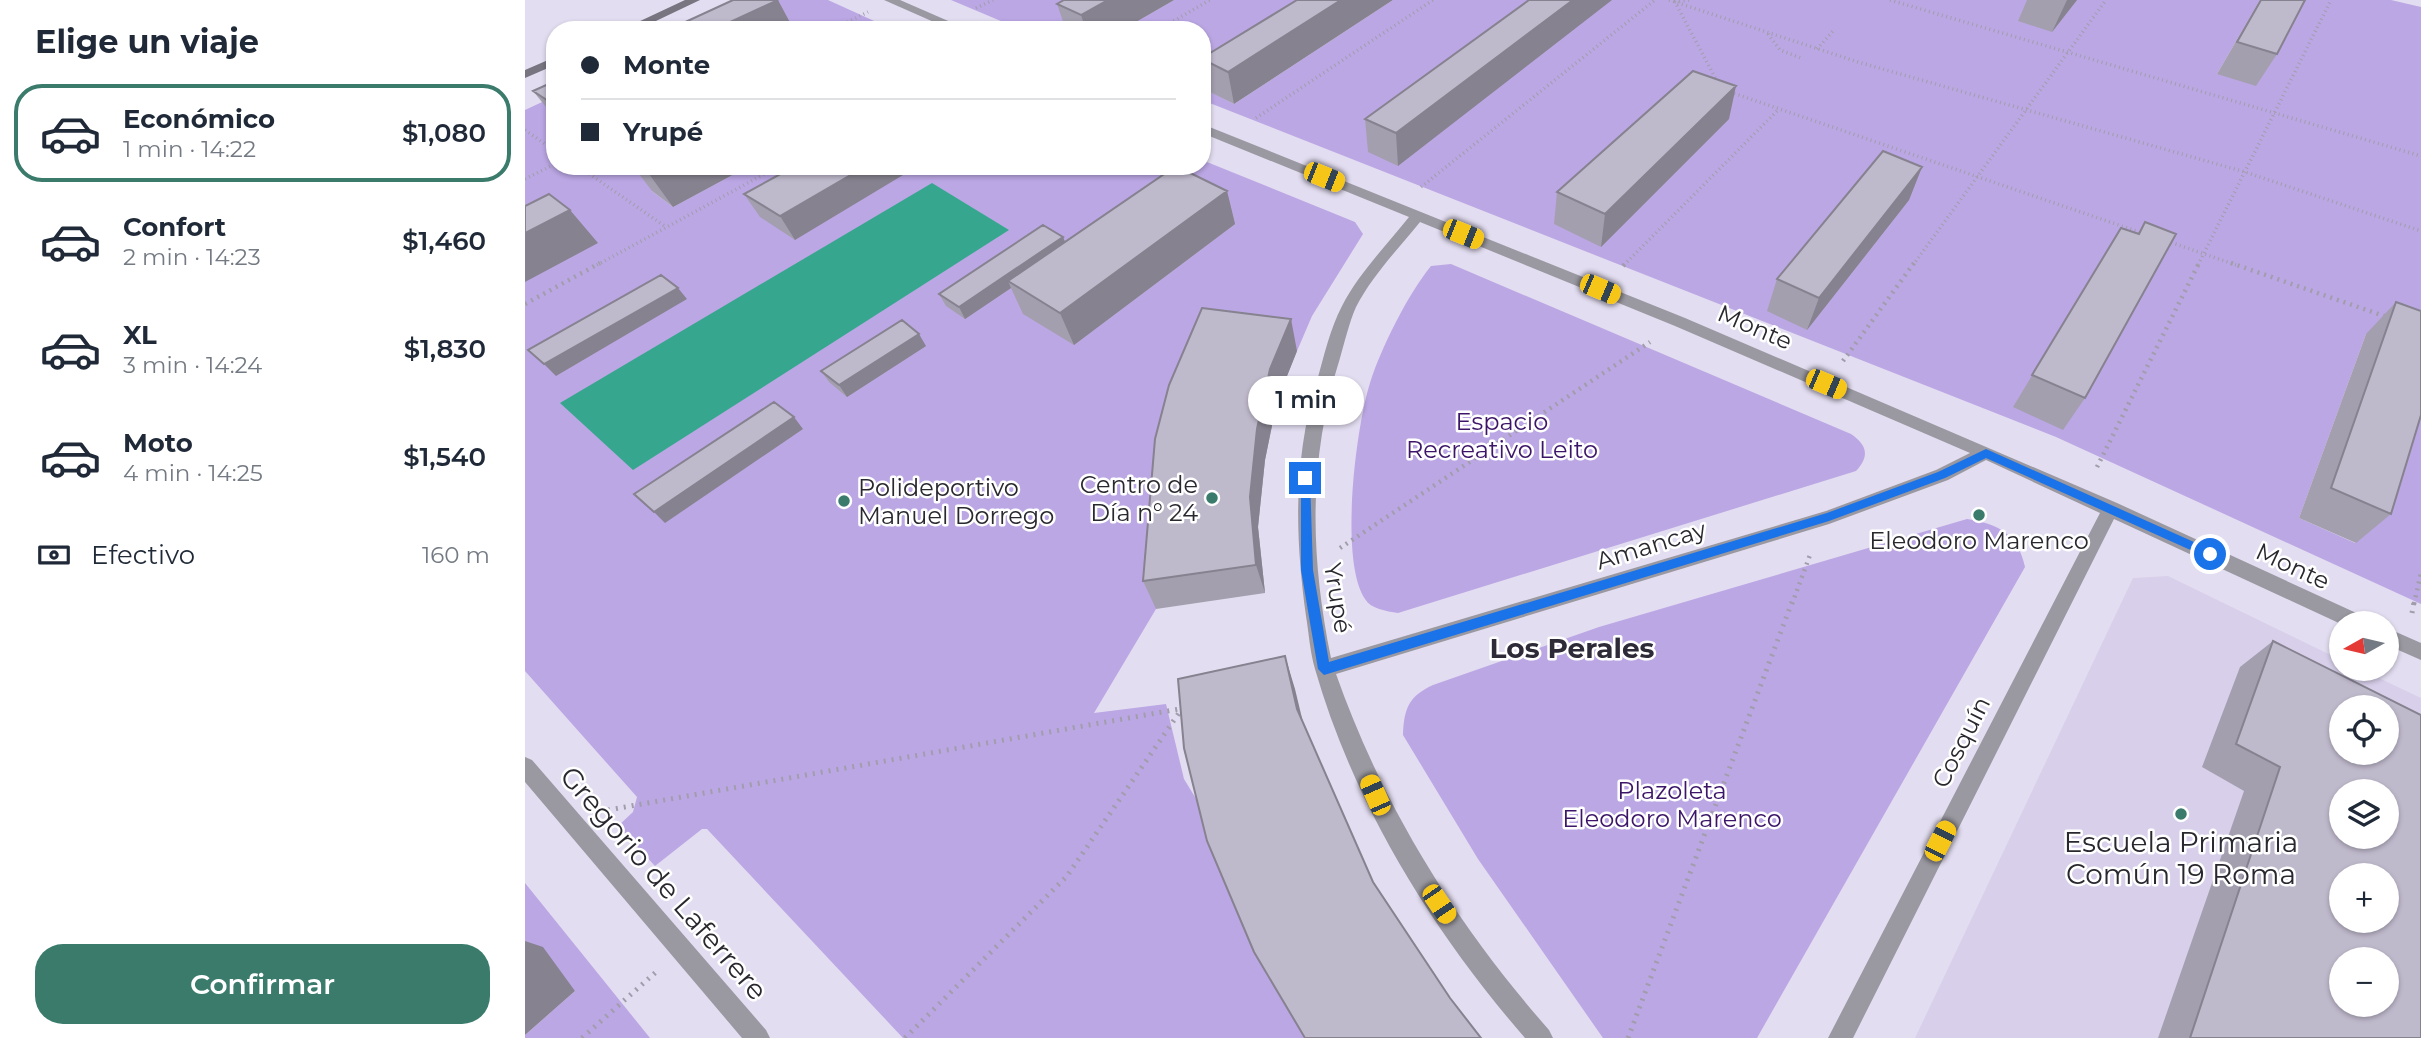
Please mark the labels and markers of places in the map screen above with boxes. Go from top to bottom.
place label: Centro de Día n° 24 [1080,470,1198,527]
place label: Polideportivo Manuel Dorrego [858,473,1054,530]
marker: Centro de Día n° 24 [1204,490,1220,506]
marker: Polideportivo Manuel Dorrego [836,493,852,509]
marker: Eleodoro Marenco [1971,507,1987,523]
place label: Eleodoro Marenco [1869,526,2089,555]
marker: Escuela Primaria Común 19 Roma [2173,806,2189,822]
place label: Escuela Primaria Común 19 Roma [2064,825,2298,891]

